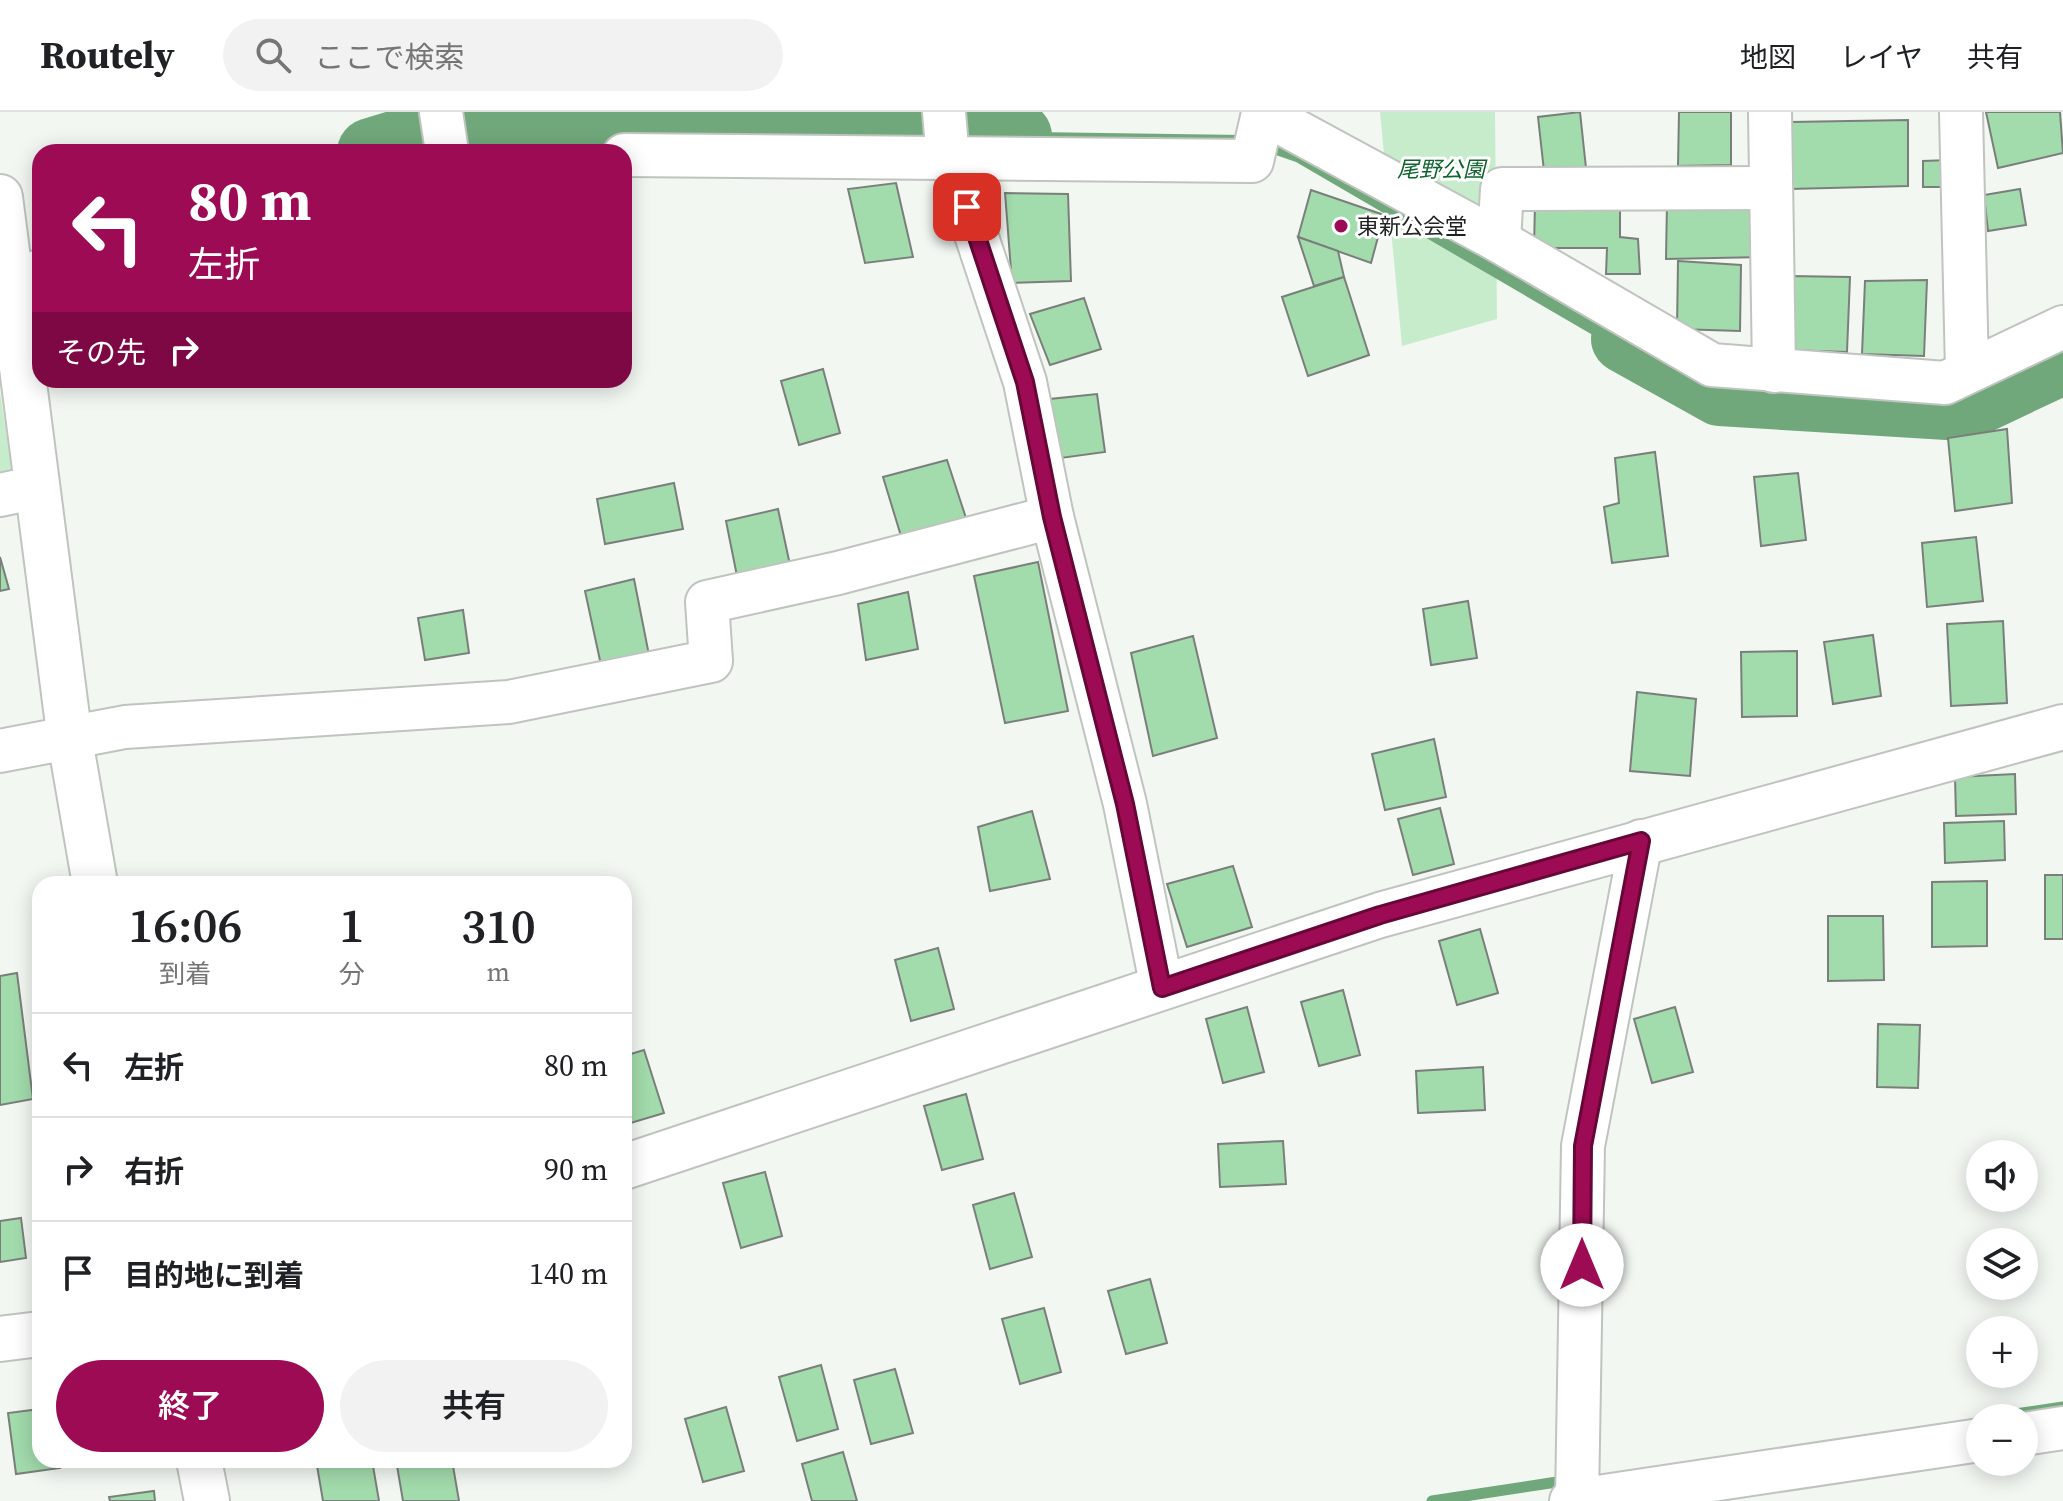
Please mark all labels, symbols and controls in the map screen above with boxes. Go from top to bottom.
search box [223,19,783,91]
text: Routely [40,29,175,81]
icon: search [251,33,295,77]
text: ここで検索 [315,37,465,78]
text: 地図 [1740,38,1796,76]
text: レイヤ [1840,38,1923,76]
text: 共有 [1967,38,2023,76]
park label: 尾野公園 [1397,154,1488,184]
text: 80 m [188,162,311,239]
pin [933,173,1001,241]
icon: left [56,176,160,280]
icon: arrive [945,185,989,229]
place label: 東新公会堂 [1357,211,1467,241]
marker: 東新公会堂 [1332,217,1350,235]
text: 左折 [188,240,260,289]
icon: right [162,328,206,372]
text: その先 [56,332,146,373]
text: 16:06 [128,892,242,958]
text: 1 [339,892,364,958]
text: 310 [461,893,536,959]
text: m [487,954,510,990]
text: 到着 [159,956,211,992]
text: 分 [339,956,365,992]
icon: left [56,1043,100,1087]
text: 80 m [544,1045,608,1086]
text: 左折 [124,1047,184,1088]
map controls [1966,1140,2038,1476]
button: sound [1966,1140,2038,1212]
icon: right [56,1147,100,1191]
text: 90 m [544,1149,608,1190]
text: 右折 [124,1151,184,1192]
position arrow [1540,1223,1624,1307]
button: layers [1966,1228,2038,1300]
icon: arrive [56,1251,100,1295]
text: 140 m [529,1253,608,1294]
text: 目的地に到着 [124,1255,304,1296]
button: + [1966,1316,2038,1388]
button: 終了 [56,1360,324,1452]
button: 共有 [340,1360,608,1452]
button: − [1966,1404,2038,1476]

